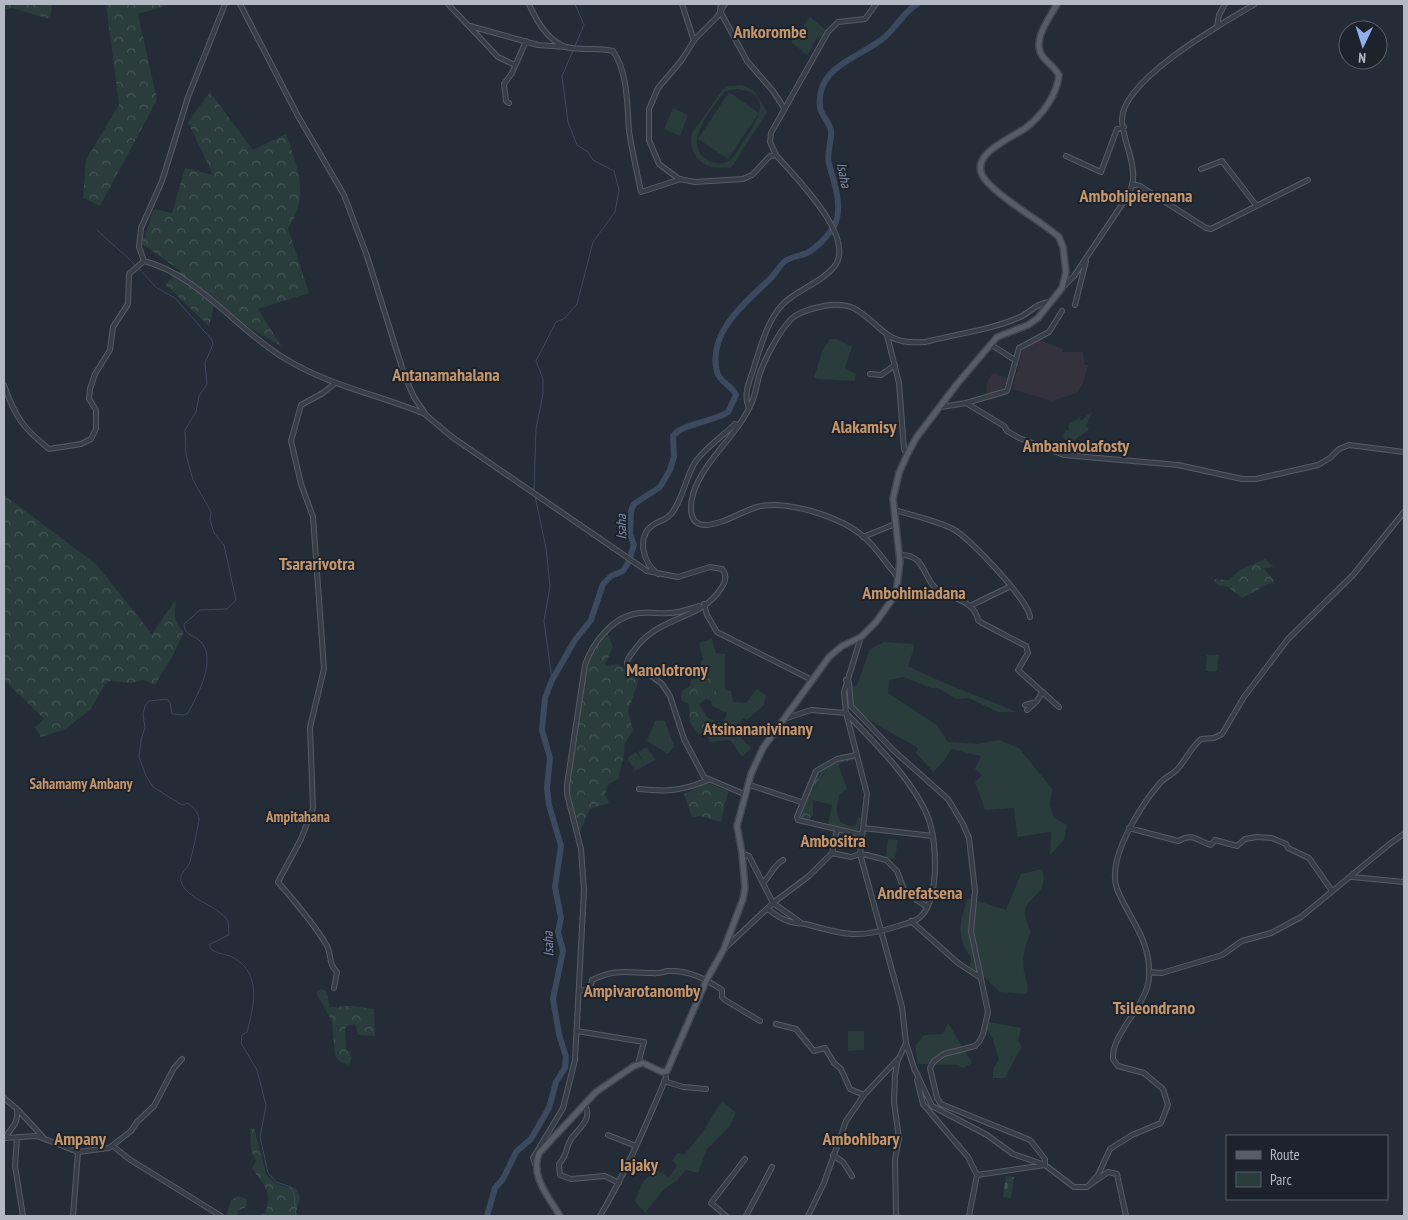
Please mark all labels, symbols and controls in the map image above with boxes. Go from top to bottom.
district label: Ankorombe [732,20,807,43]
north arrow [1338,20,1388,70]
text: N [1358,49,1366,67]
water label: Isaha [833,161,856,191]
district label: Ambohipierenana [1079,184,1192,207]
district label: Antanamahalana [391,363,500,386]
district label: Alakamisy [830,415,897,438]
district label: Ambanivolafosty [1022,434,1130,457]
water label: Isaha [612,513,630,540]
district label: Tsararivotra [279,552,355,575]
district label: Ambohimiadana [861,581,966,604]
district label: Manolotrony [626,658,709,681]
district label: Atsinananivinany [702,717,813,740]
district label: Sahamamy Ambany [30,774,133,793]
district label: Ampitahana [265,807,330,826]
district label: Ambositra [799,829,866,852]
district label: Andrefatsena [876,881,963,904]
water label: Isaha [539,930,557,957]
district label: Ampivarotanomby [583,979,701,1002]
district label: Tsileondrano [1113,996,1195,1019]
district label: Ampany [53,1127,107,1150]
district label: Ambohibary [822,1127,900,1150]
legend [1226,1135,1388,1200]
text: Route [1270,1145,1300,1164]
district label: Iajaky [620,1153,659,1176]
text: Parc [1270,1170,1292,1189]

